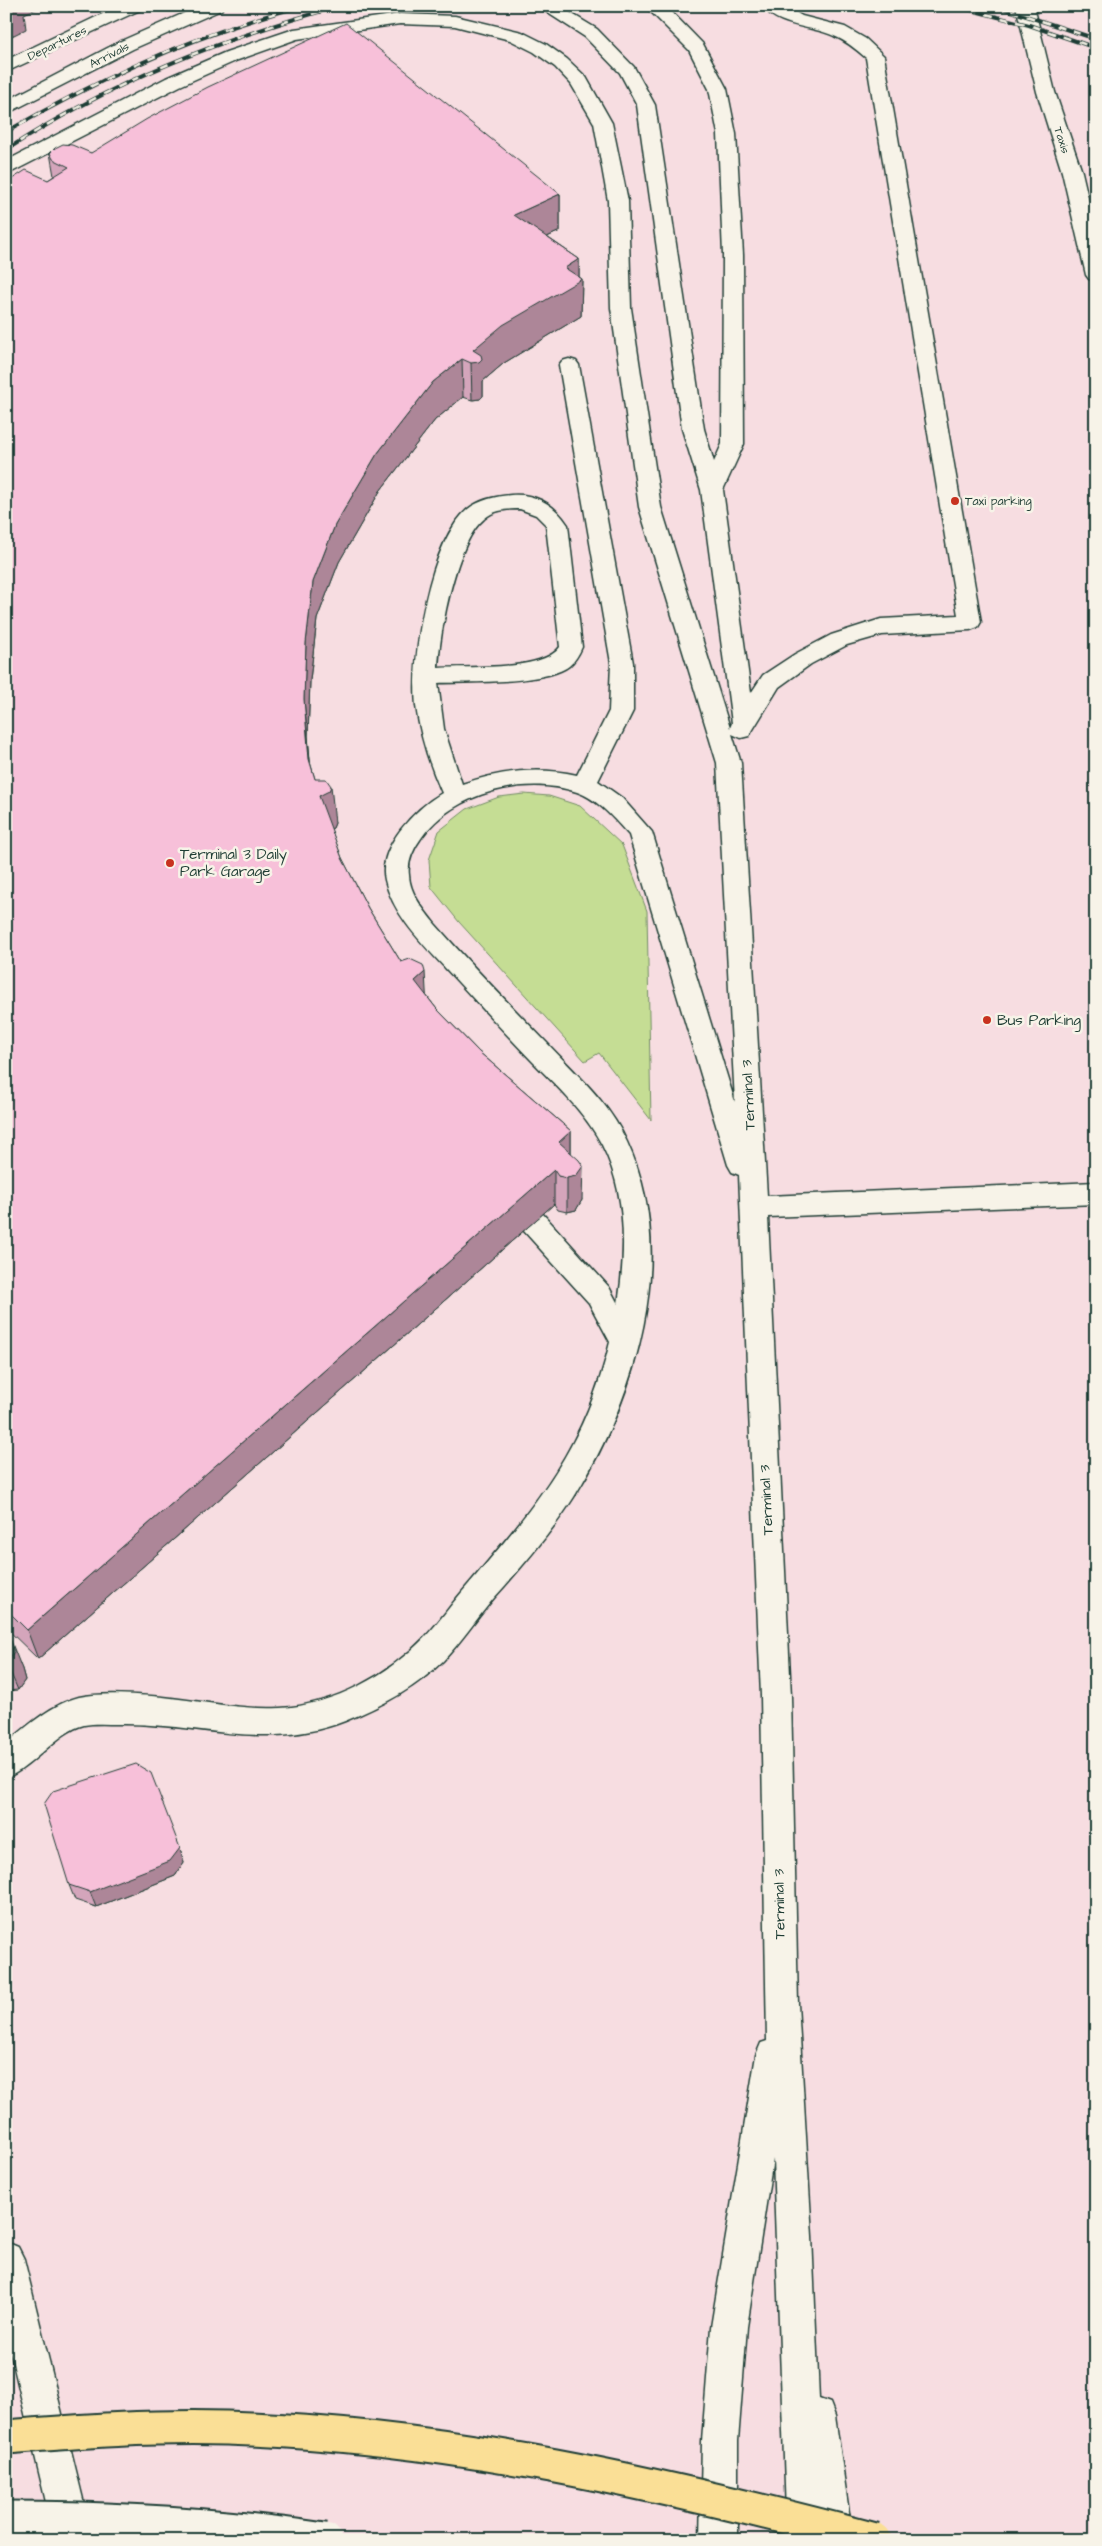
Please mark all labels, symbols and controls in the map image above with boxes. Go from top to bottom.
street label: Departures [25,22,90,65]
street label: Arrivals [86,38,132,73]
street label: Taxis [1049,125,1074,156]
place label: Taxi parking [965,493,1032,511]
marker: Taxi parking [949,495,961,507]
place label: Terminal 3 Daily Park Garage [180,844,287,883]
marker: Terminal 3 Daily Park Garage [164,857,176,869]
place label: Bus Parking [997,1010,1081,1032]
marker: Bus Parking [981,1014,993,1026]
street label: Terminal 3 [736,1059,761,1131]
street label: Terminal 3 [754,1464,779,1536]
street label: Terminal 3 [768,1868,791,1940]

